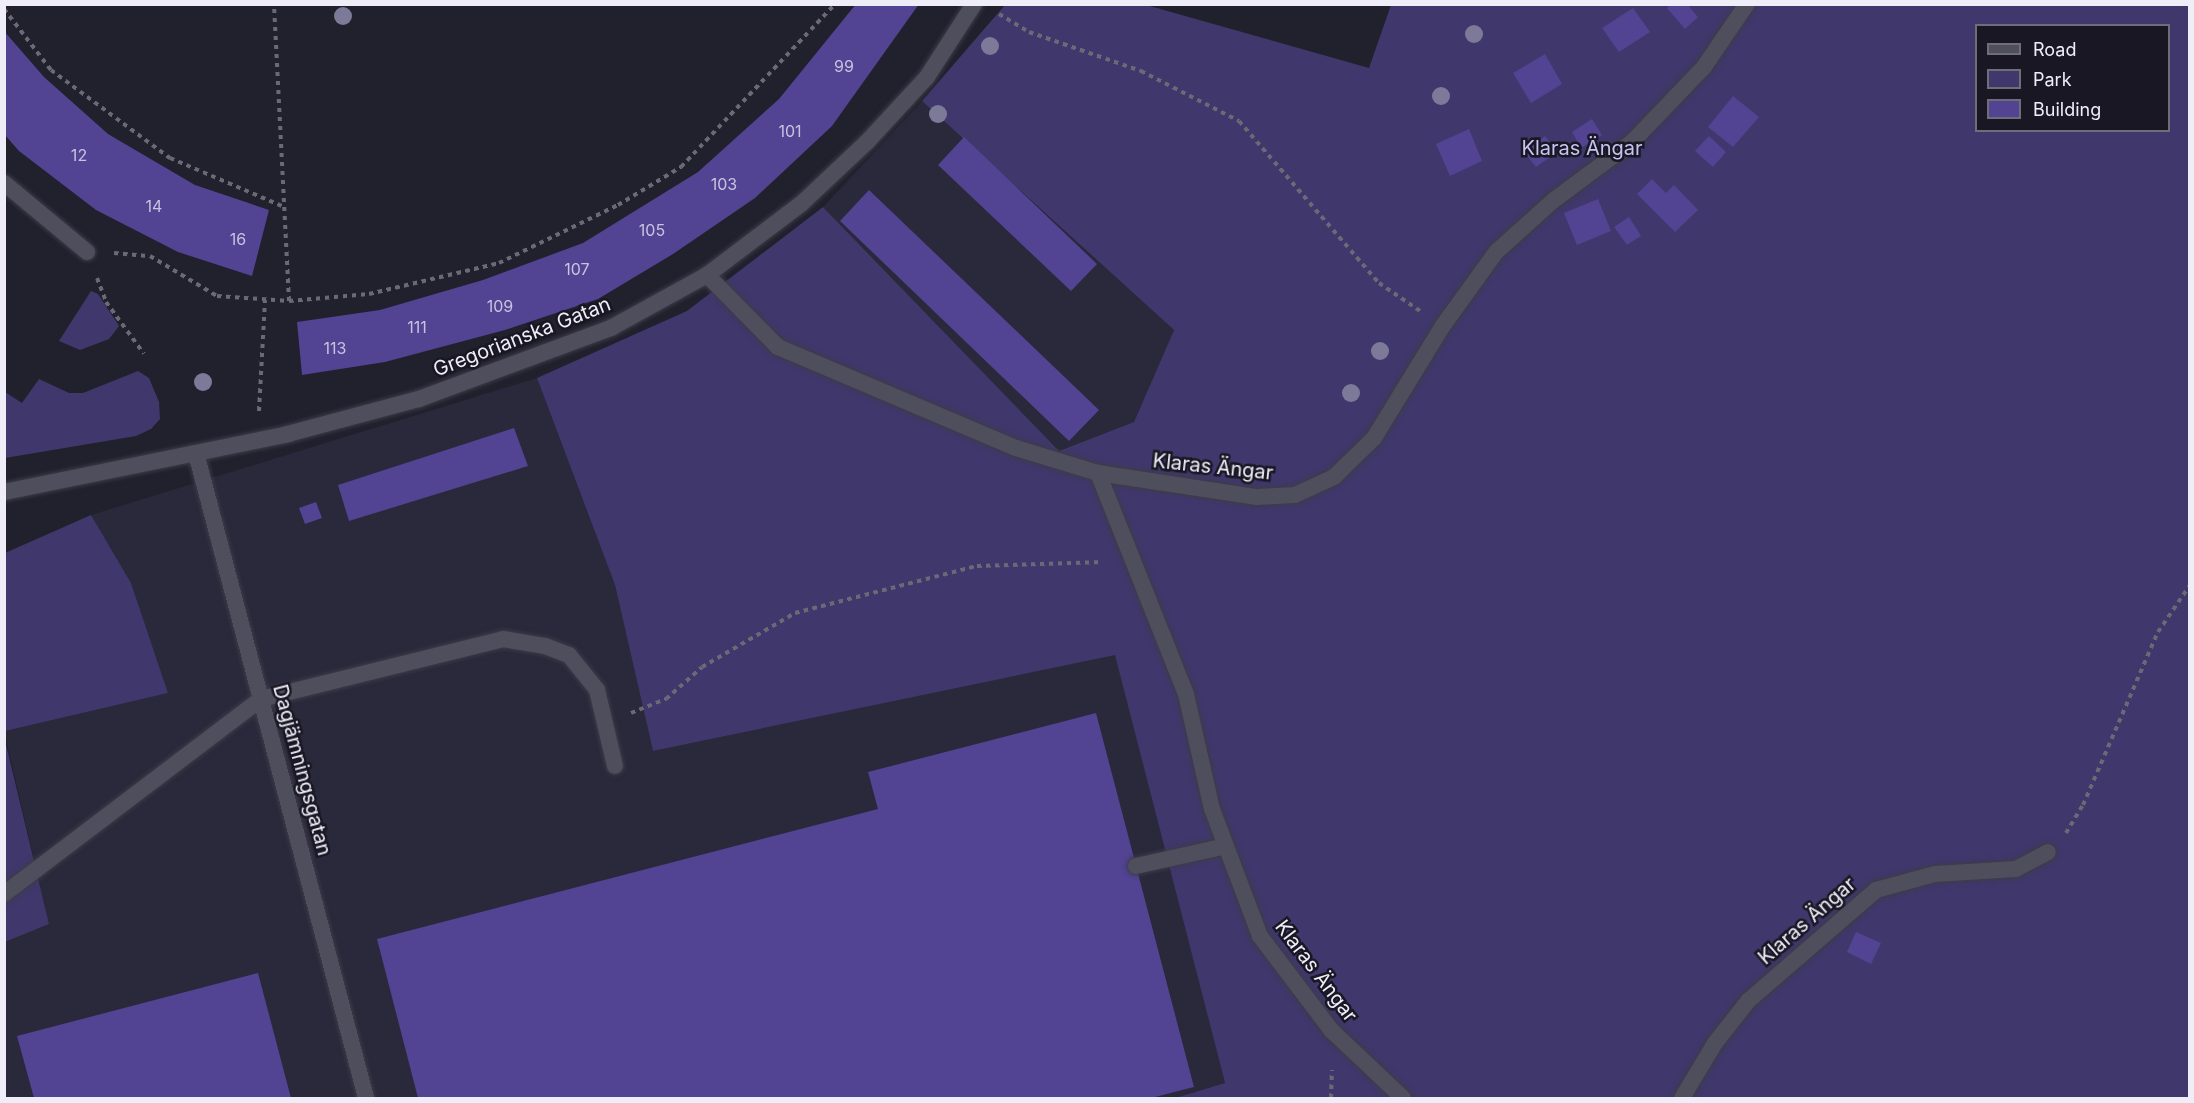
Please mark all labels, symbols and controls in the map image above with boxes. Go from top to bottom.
legend [1975,24,2170,132]
text: Road [2033,39,2076,60]
house number: 99 [834,56,854,76]
text: Park [2033,69,2072,90]
text: Building [2033,99,2101,120]
house number: 101 [778,121,802,141]
park label: Klaras Ängar [1521,136,1643,160]
house number: 12 [71,145,87,165]
house number: 103 [711,174,737,194]
house number: 14 [146,196,162,216]
house number: 105 [639,220,665,240]
house number: 16 [230,229,246,249]
house number: 107 [564,259,590,279]
street label: Gregorianska Gatan [430,292,614,382]
house number: 109 [487,296,513,316]
house number: 111 [407,317,427,337]
house number: 113 [324,338,346,358]
street label: Klaras Ängar [1152,449,1274,485]
street label: Dagjämningsgatan [268,682,336,858]
street label: Klaras Ängar [1753,872,1861,970]
street label: Klaras Ängar [1270,915,1362,1027]

